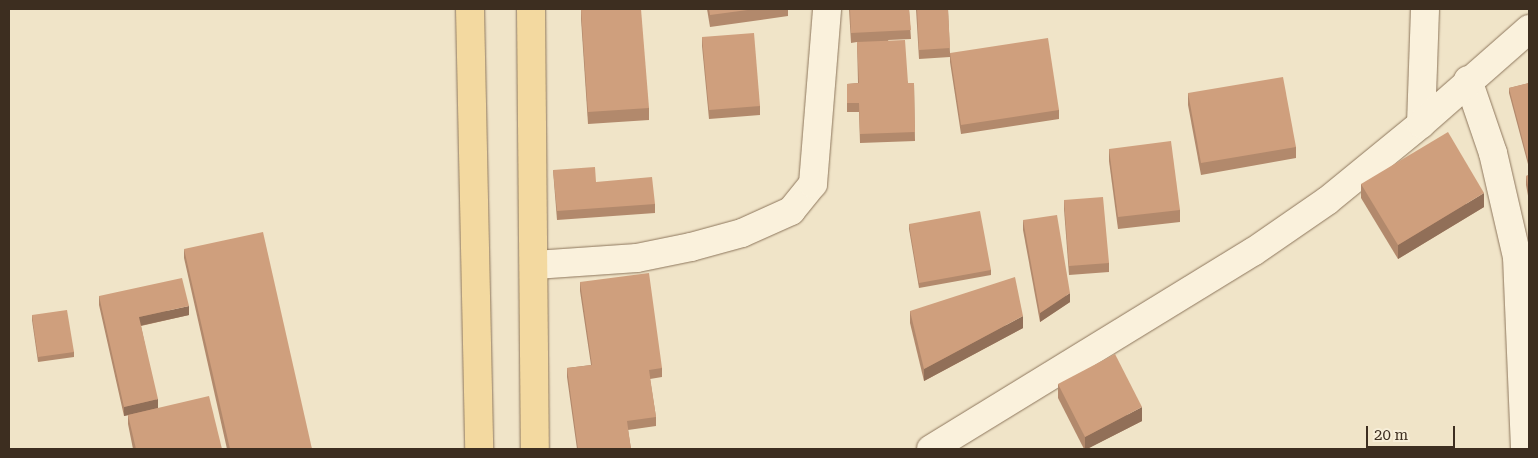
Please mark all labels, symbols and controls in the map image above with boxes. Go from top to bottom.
scale bar [1368,416,1457,448]
text: 20 m [1374,426,1408,444]

